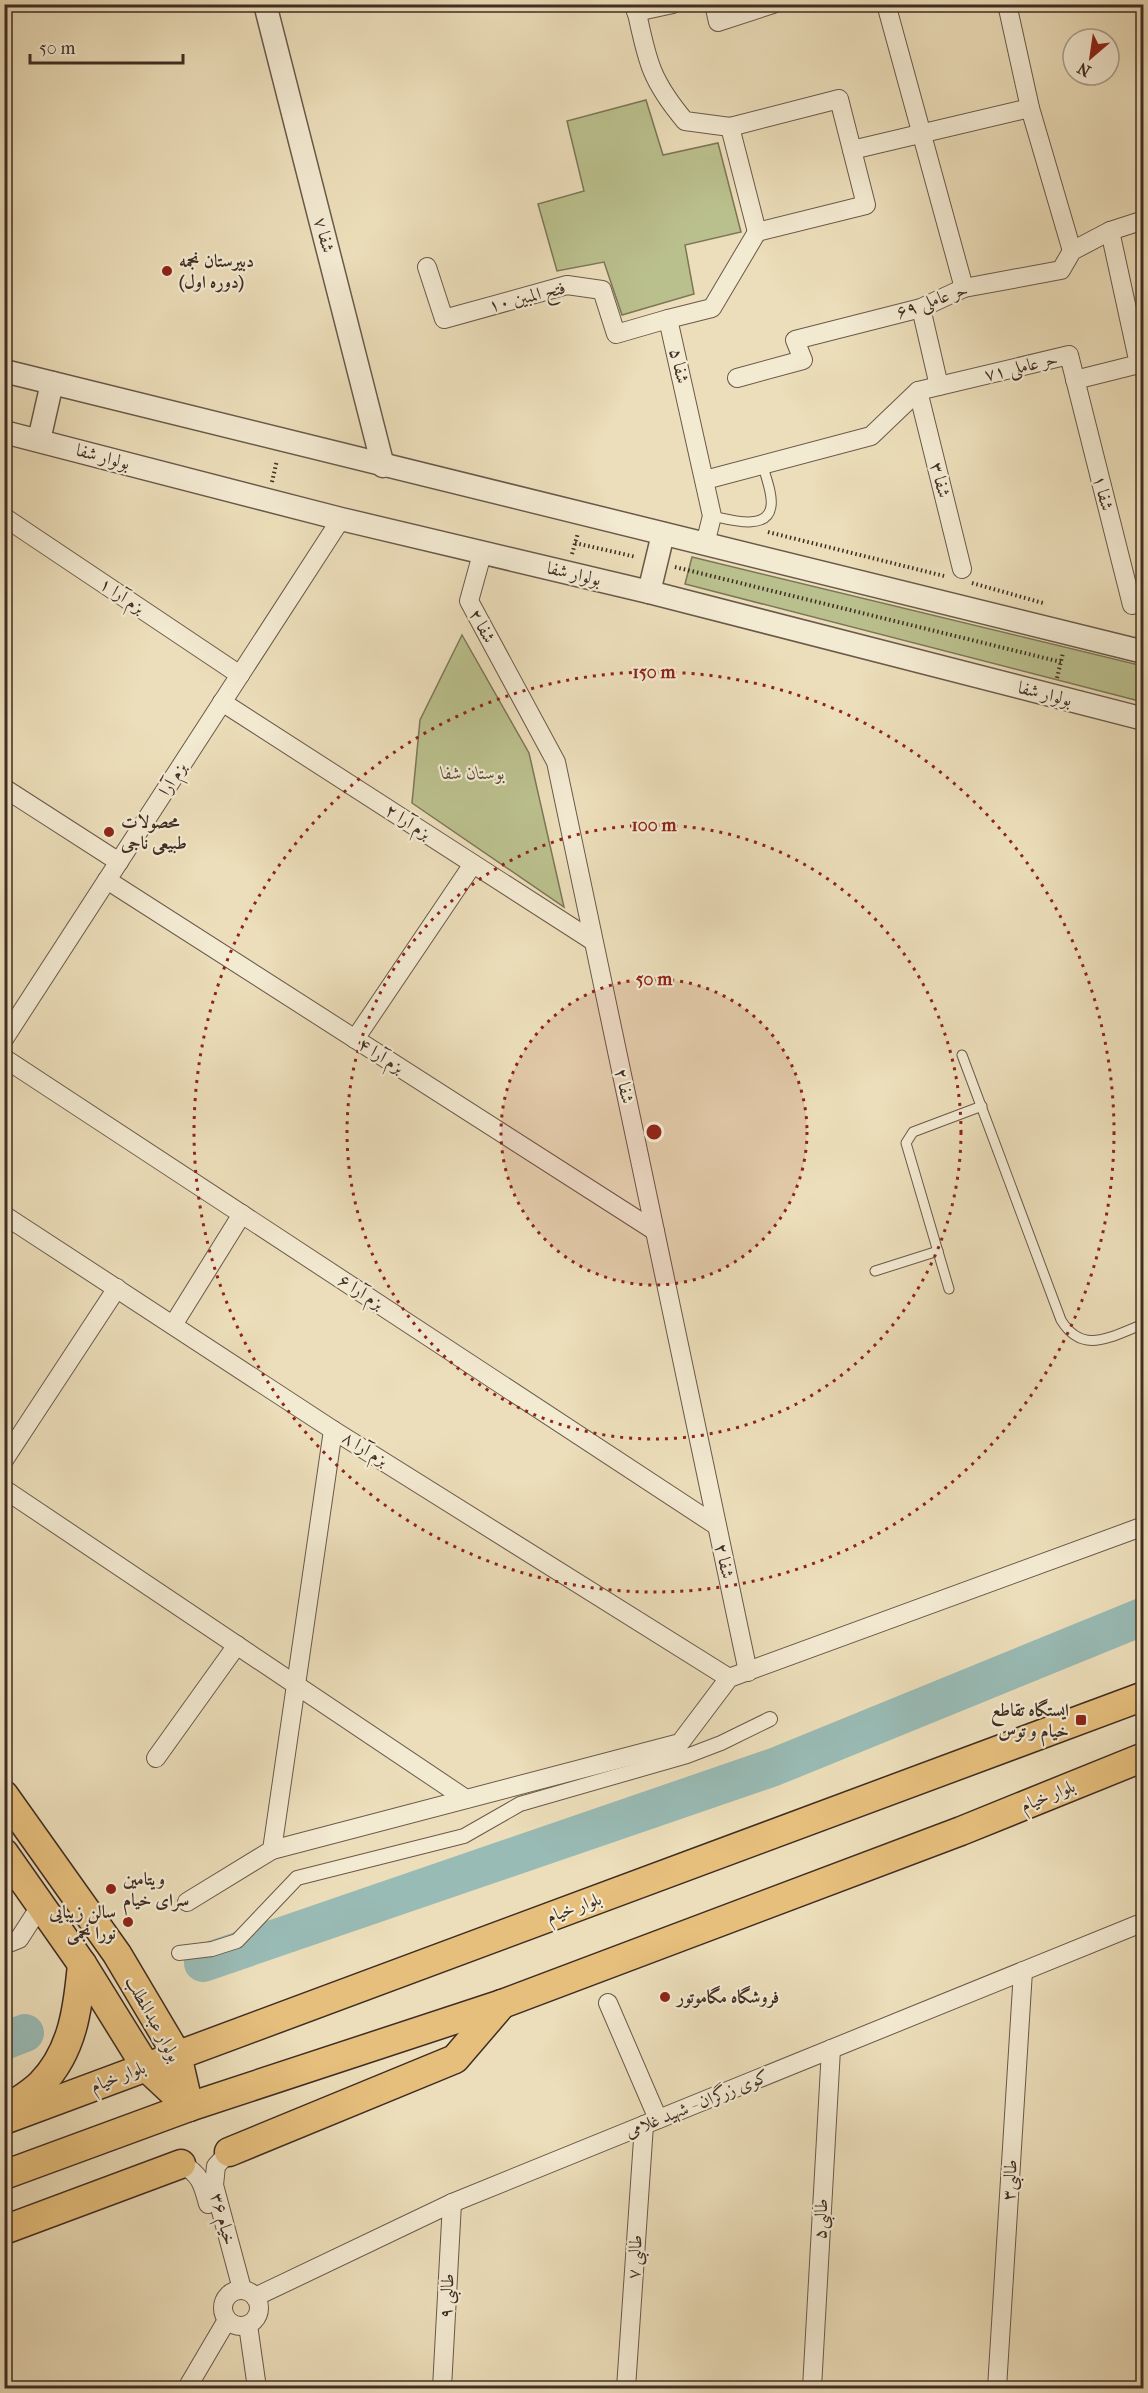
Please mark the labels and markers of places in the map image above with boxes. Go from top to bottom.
place label: دبیرستان نجمه (دوره اول) [179,251,254,293]
marker: دبیرستان نجمه (دوره اول) [160,264,174,278]
place label: محصولات طبیعی ناجی [120,812,187,855]
marker: محصولات طبیعی ناجی [102,825,116,839]
centre of rings [644,1122,664,1142]
place label: ایستگاه تقاطع خیام و توس [991,1698,1069,1747]
marker: ایستگاه تقاطع خیام و توس [1074,1713,1088,1727]
place label: ویتامین سرای خیام [123,1869,189,1916]
marker: ویتامین سرای خیام [104,1882,118,1896]
place label: سالن زیبایی نورا نجمی [48,1902,116,1945]
marker: سالن زیبایی نورا نجمی [121,1915,135,1929]
place label: فروشگاه مگاموتور [675,1985,779,2009]
marker: فروشگاه مگاموتور [658,1990,672,2004]

